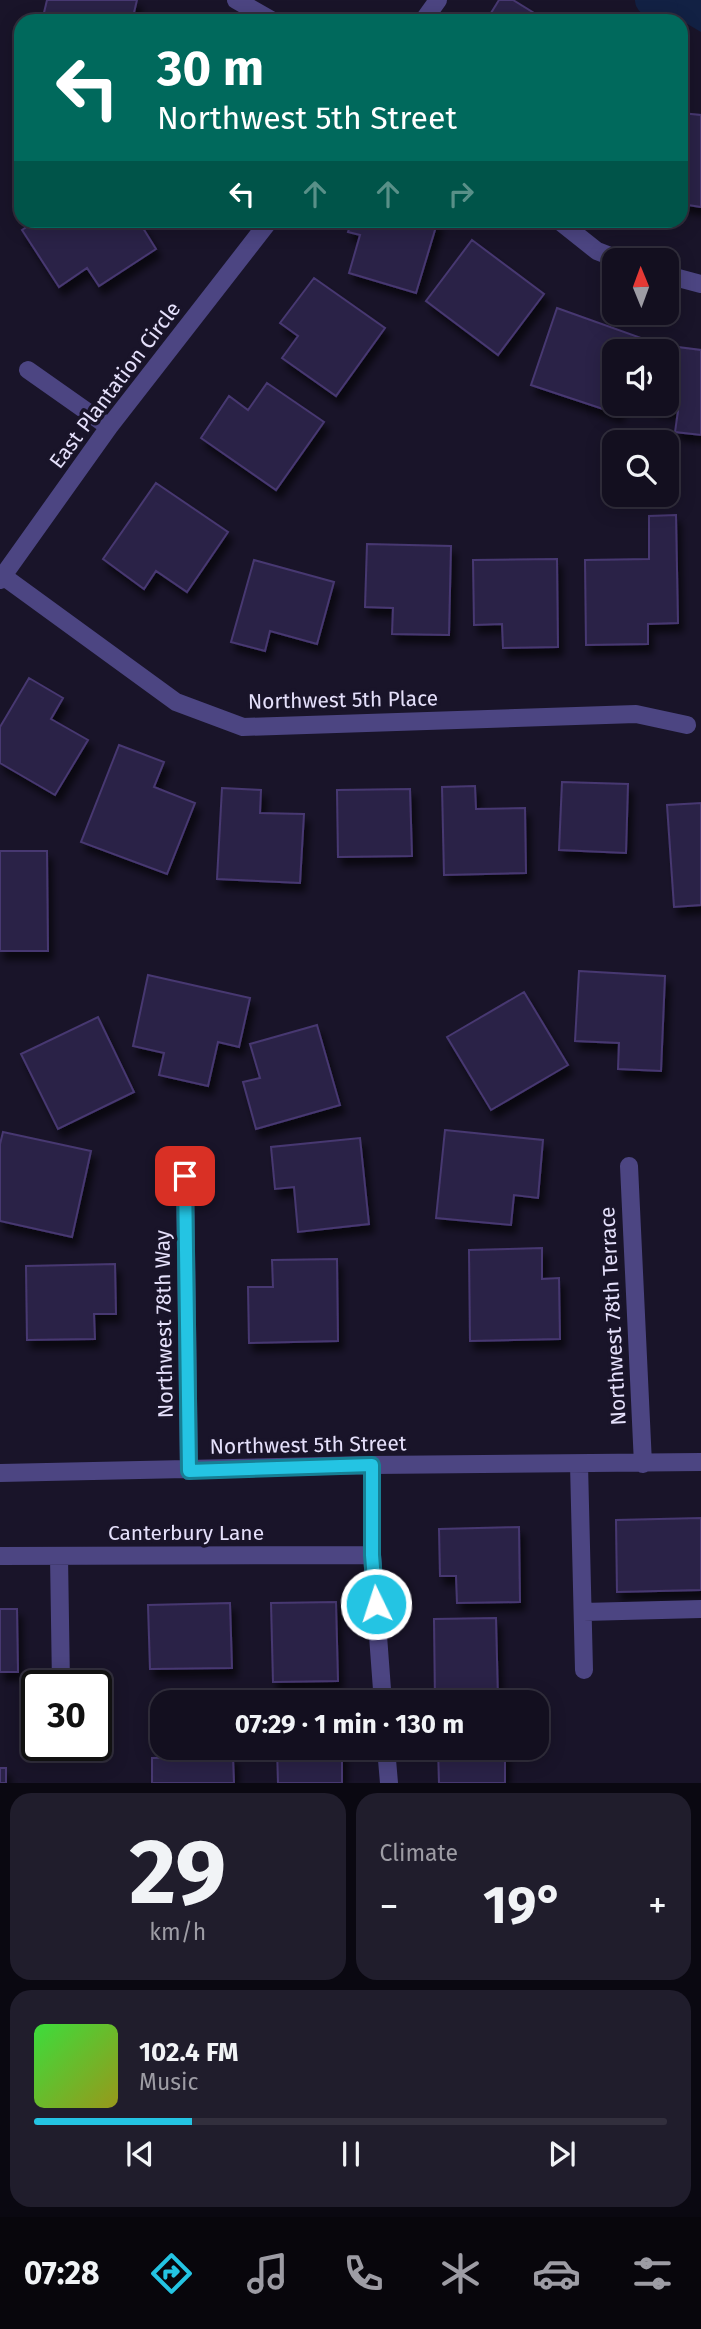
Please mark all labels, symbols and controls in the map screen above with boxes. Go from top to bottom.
text: 30 m [157,39,264,98]
icon: left [42,42,133,133]
text: Northwest 5th Street [157,99,457,137]
icon: left [223,175,261,213]
icon: ahead [296,175,334,213]
icon: ahead [369,175,407,213]
icon: right [442,175,480,213]
north arrow [602,248,679,326]
map controls [602,248,679,507]
street label: East Plantation Circle [44,296,186,474]
button: sound [602,339,679,416]
button: search [602,430,679,507]
street label: Northwest 5th Place [248,685,438,715]
pin [155,1146,215,1206]
icon: arrive [166,1157,204,1195]
street label: Northwest 78th Terrace [594,1206,632,1426]
street label: Northwest 78th Way [149,1229,179,1418]
street label: Northwest 5th Street [209,1430,407,1460]
street label: Canterbury Lane [108,1520,264,1546]
position arrow [339,1567,413,1641]
speed limit sign: 30 [21,1670,112,1761]
text: 07:29 · 1 min · 130 m [235,1709,464,1740]
text: 29 [129,1818,226,1927]
text: Climate [380,1839,458,1867]
text: 19° [483,1874,563,1937]
text: − [380,1883,399,1929]
text: + [648,1883,667,1929]
text: km/h [149,1918,206,1946]
text: 102.4 FM [139,2037,238,2068]
text: Music [139,2068,199,2096]
icon: previous [121,2135,159,2173]
icon: pause [332,2135,370,2173]
icon: next [543,2135,581,2173]
icon: directions [147,2249,196,2298]
icon: music [243,2249,292,2298]
icon: phone [339,2249,388,2298]
icon: climate [436,2249,485,2298]
icon: car [532,2249,581,2298]
icon: filters [628,2249,677,2298]
text: 07:28 [24,2254,100,2292]

